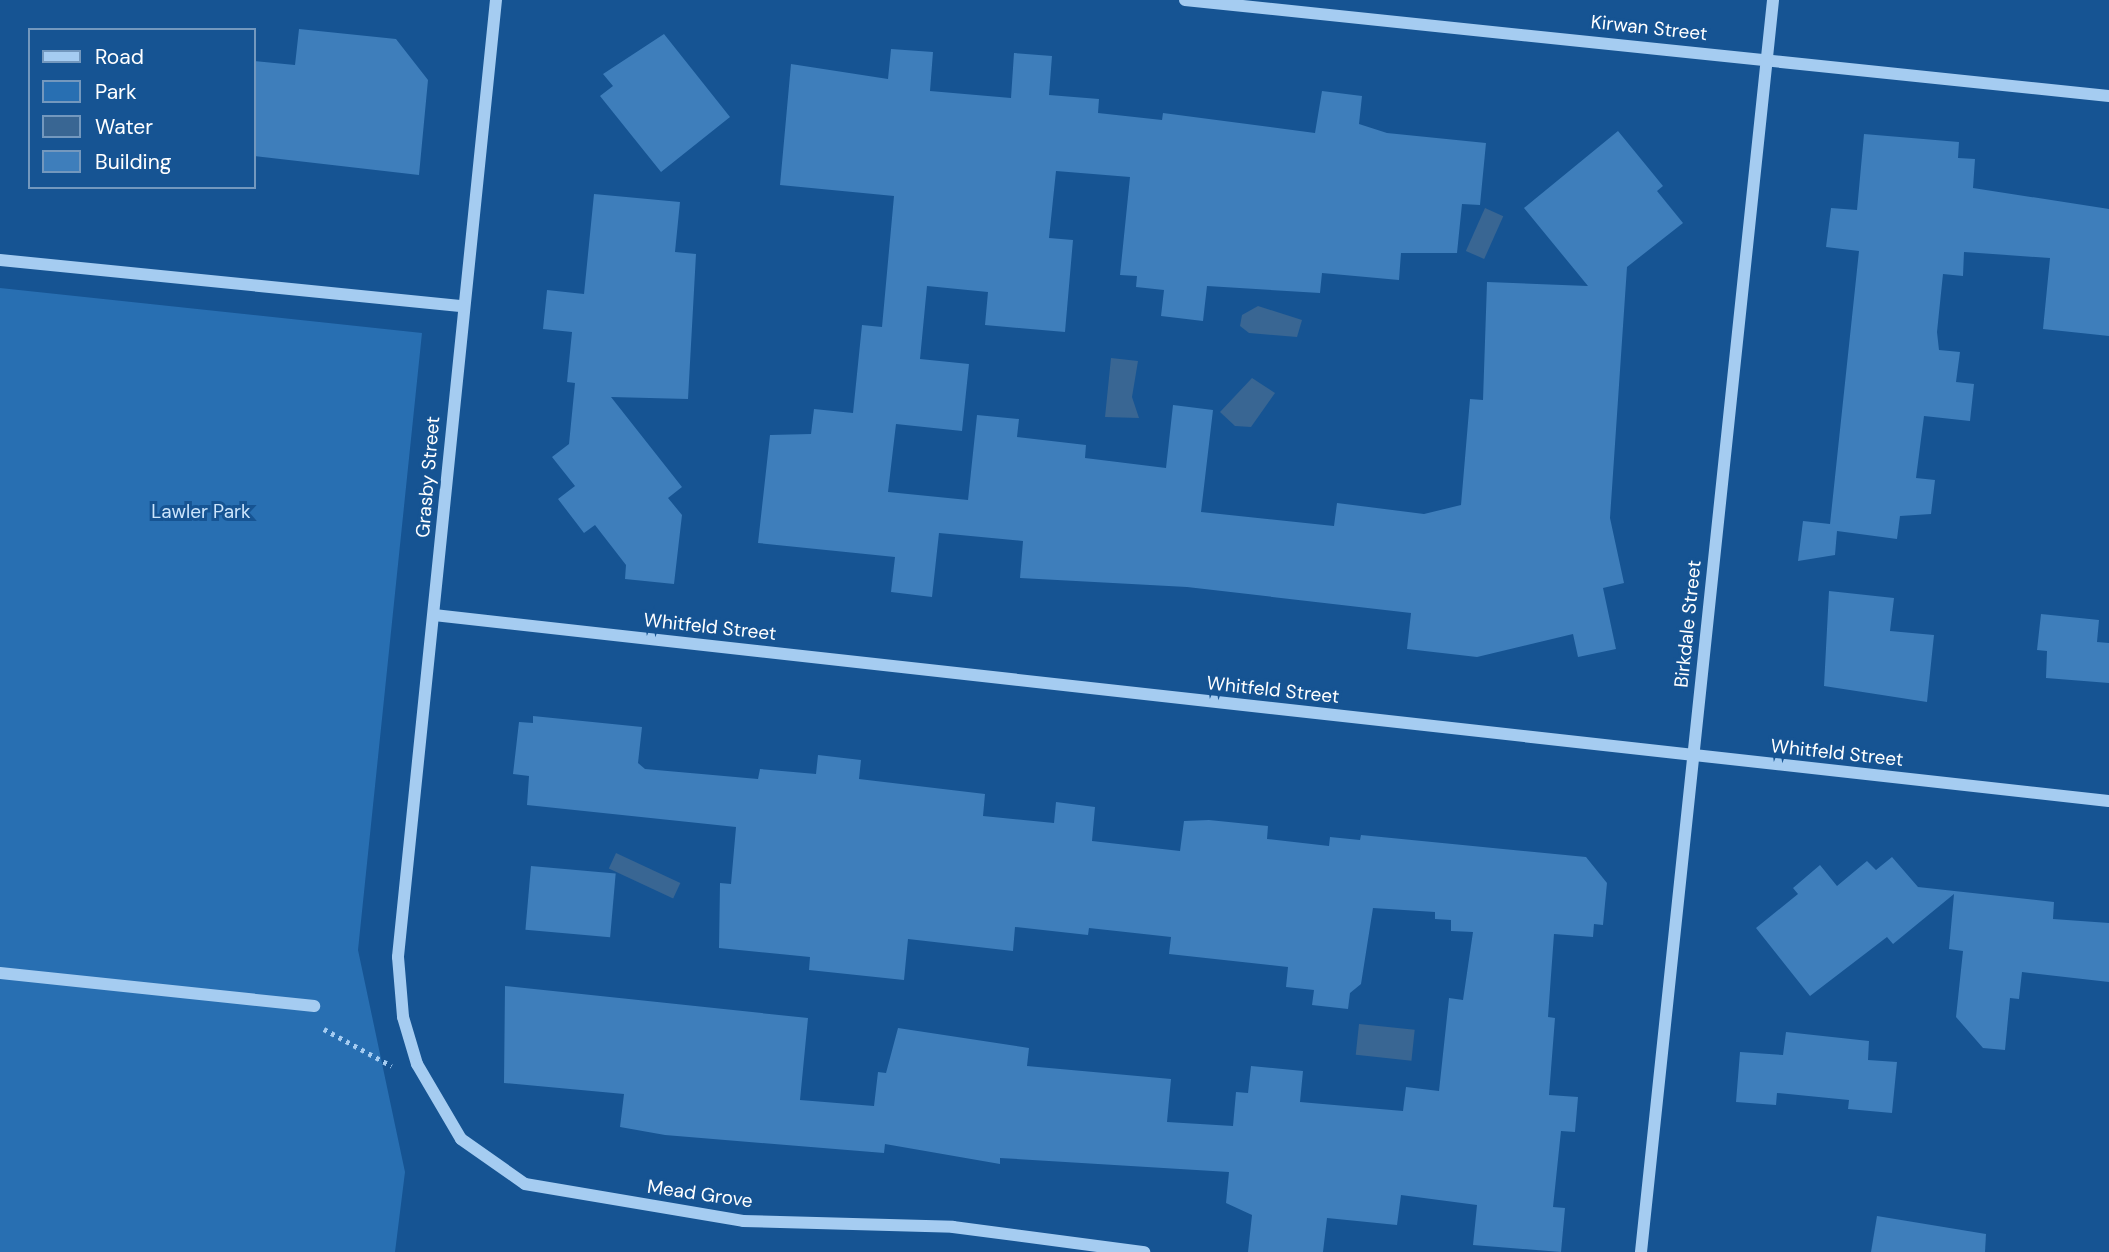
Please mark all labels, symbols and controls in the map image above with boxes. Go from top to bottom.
street label: Kirwan Street [1590,11,1708,45]
legend [28,28,256,189]
text: Road [95,43,144,71]
text: Park [95,78,136,106]
text: Water [95,113,153,141]
text: Building [95,148,171,176]
street label: Grasby Street [411,415,445,539]
park label: Lawler Park [151,501,251,523]
street label: Birkdale Street [1670,559,1706,689]
street label: Whitfeld Street [643,609,777,645]
street label: Whitfeld Street [1206,672,1340,708]
street label: Whitfeld Street [1770,735,1904,771]
street label: Mead Grove [646,1175,754,1213]

